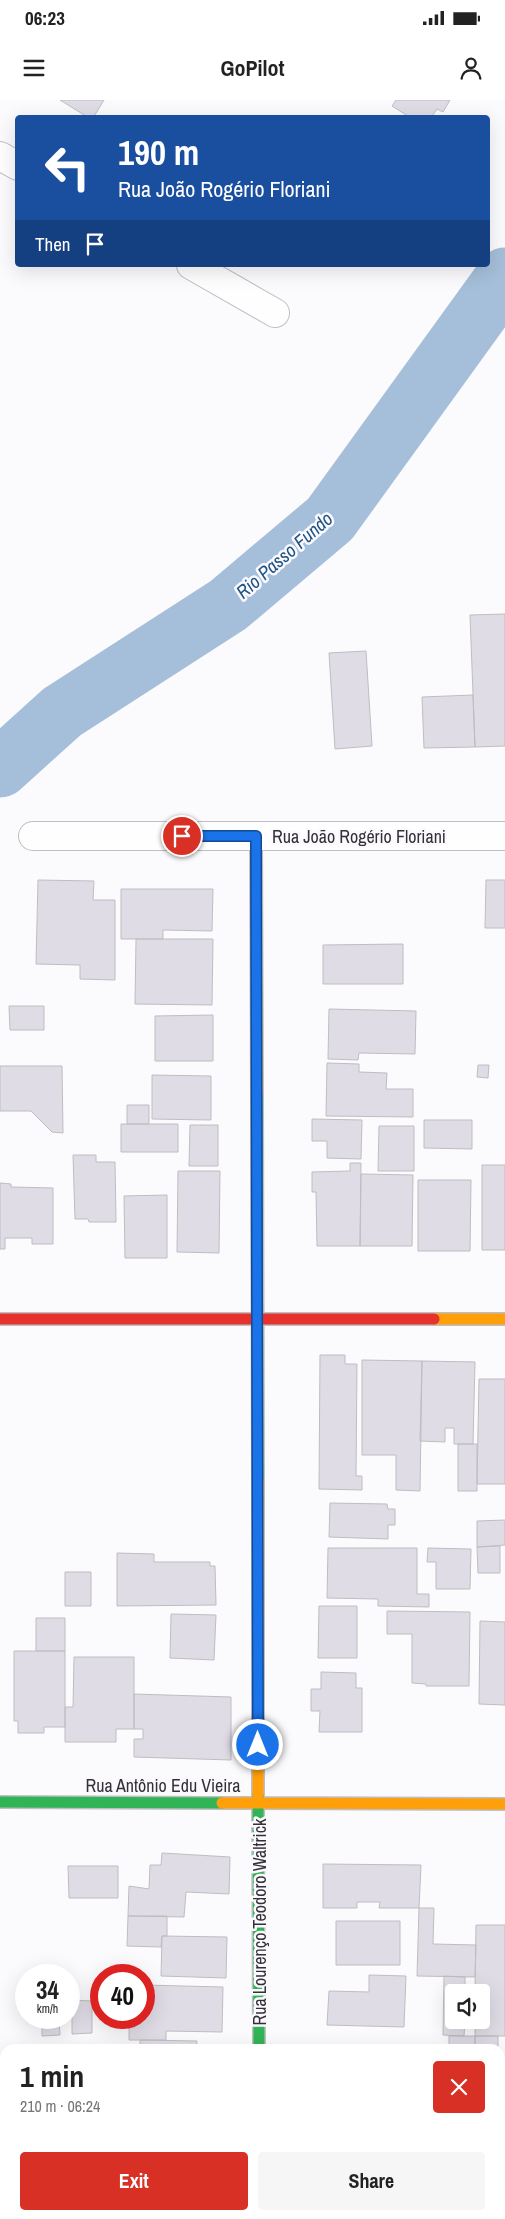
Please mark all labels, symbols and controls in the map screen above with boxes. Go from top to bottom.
text: 06:23 [25,5,65,31]
text: GoPilot [220,53,285,83]
icon: menu [20,54,48,82]
icon: person [457,54,485,82]
text: 190 m [118,129,199,176]
icon: left [35,135,100,200]
text: Rua João Rogério Floriani [118,174,331,204]
icon: arrive [81,230,109,258]
text: Then [35,231,71,257]
water label: Rio Passo Fundo [230,505,338,604]
pin [161,815,203,857]
icon: arrive [168,822,196,850]
street label: Rua João Rogério Floriani [272,824,446,849]
position arrow [231,1718,283,1770]
street label: Rua Antônio Edu Vieira [86,1773,240,1798]
street label: Rua Lourenço Teodoro Waltrick [247,1818,272,2025]
speed limit sign: 40 [90,1964,155,2029]
text: 34 [36,1973,59,2007]
map controls [445,1984,490,2029]
button: sound [445,1984,490,2029]
text: km/h [37,2001,58,2017]
text: 1 min [20,2056,84,2096]
button: close [433,2061,485,2113]
text: 210 m · 06:24 [20,2095,100,2117]
button: Exit [20,2152,248,2210]
button: Share [258,2152,485,2210]

